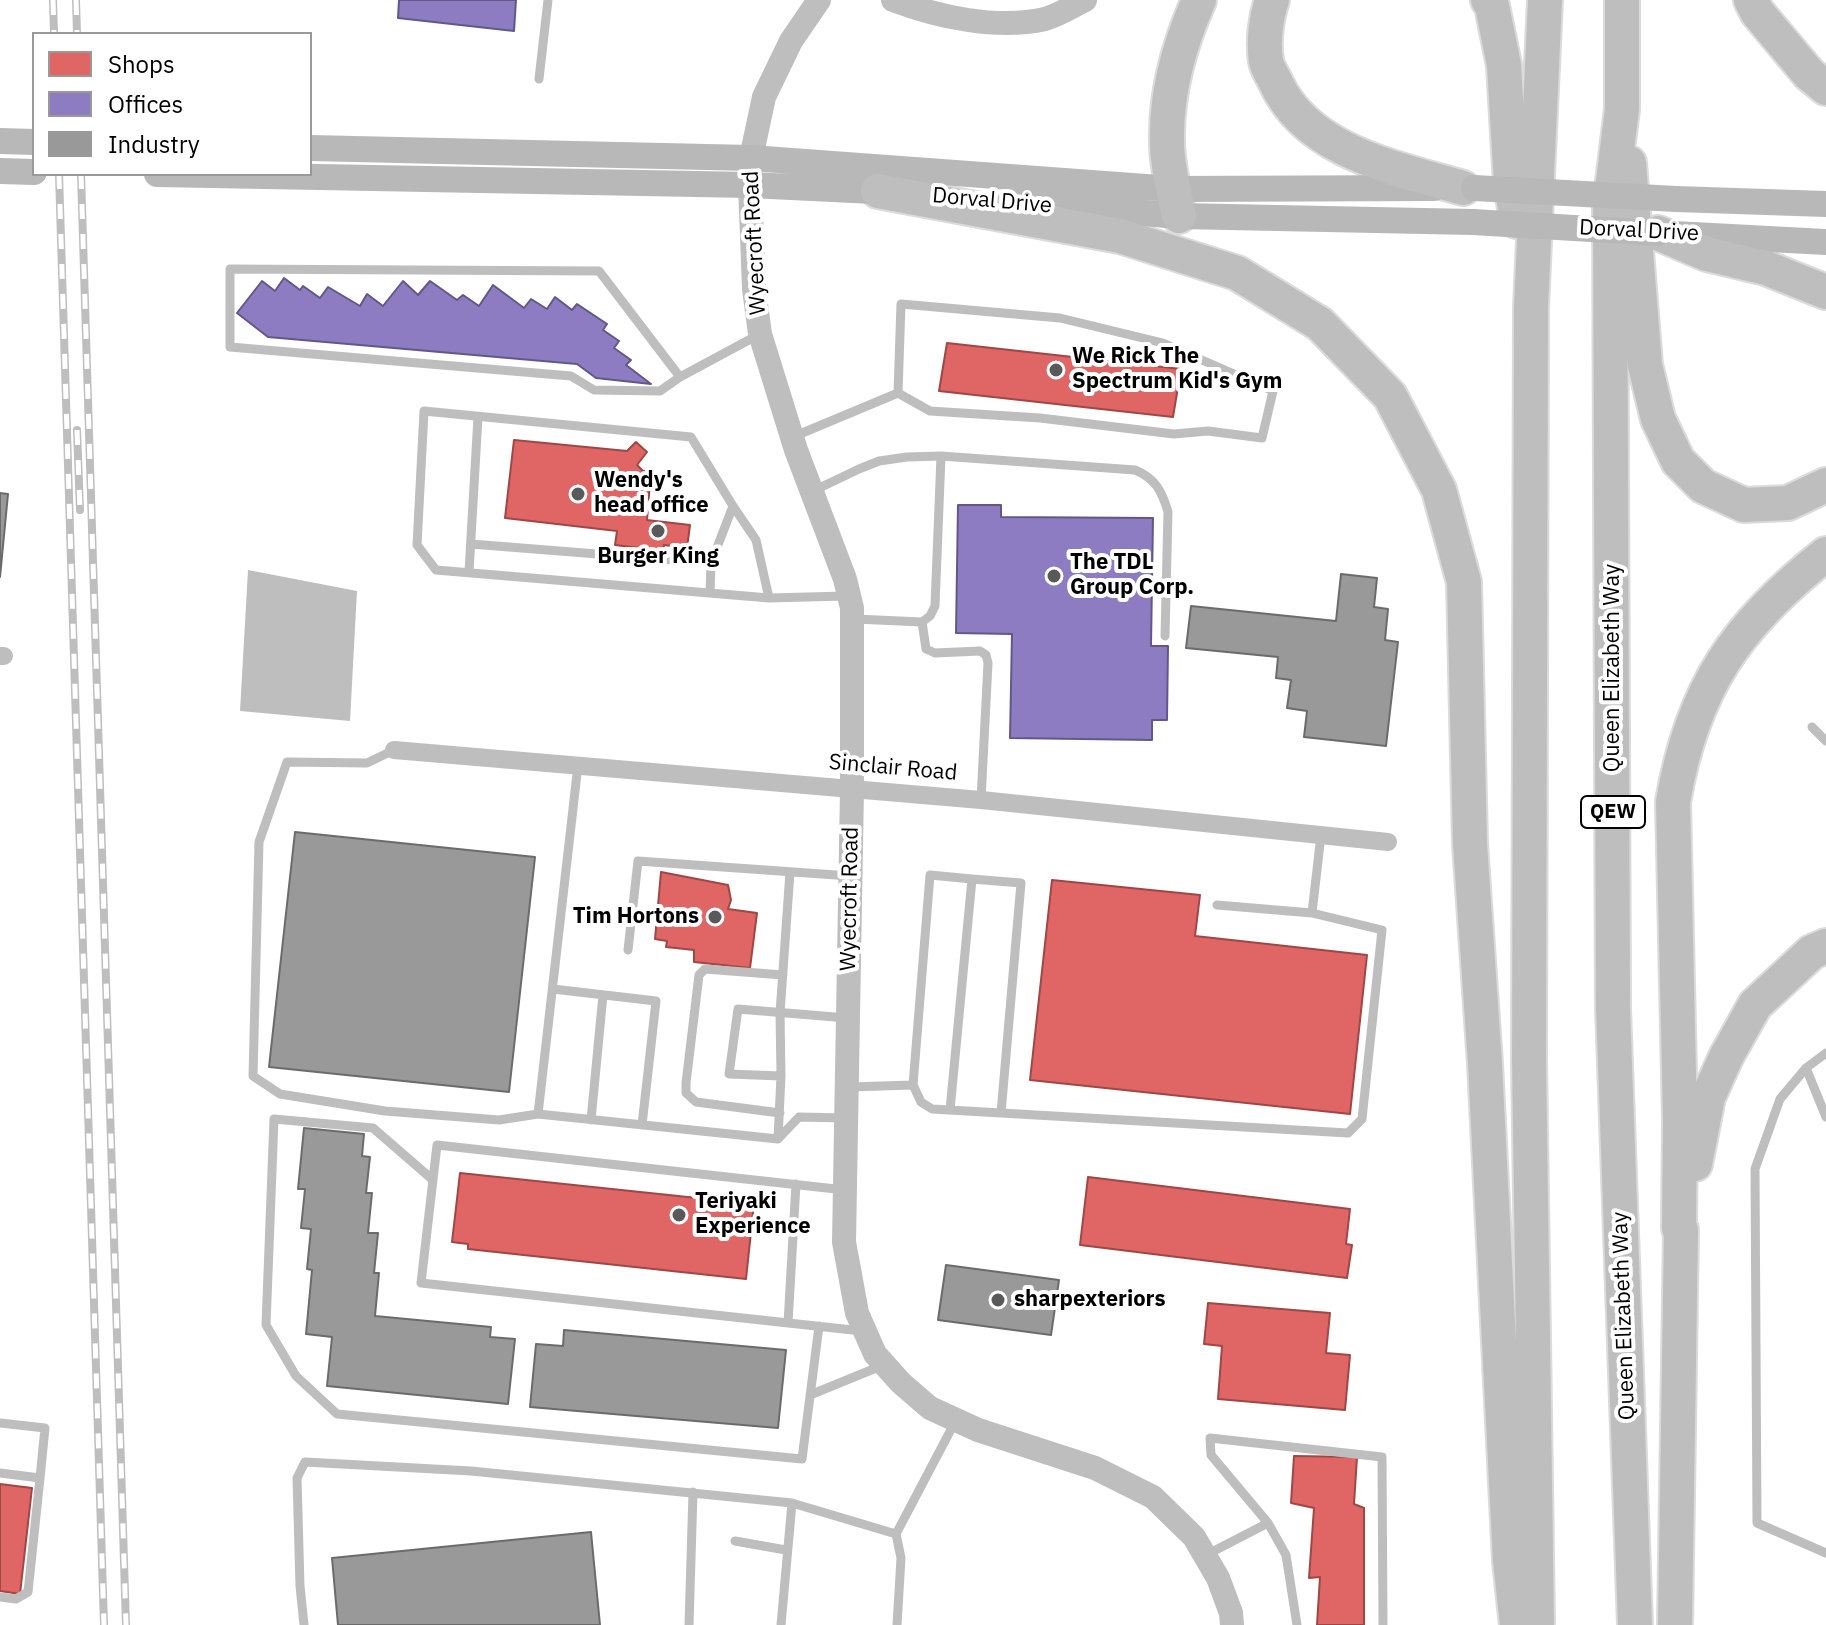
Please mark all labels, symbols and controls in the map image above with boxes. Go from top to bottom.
legend [32,32,312,176]
text: Shops [108,48,175,80]
text: Offices [108,88,183,120]
text: Industry [108,128,200,160]
street label: Wyecroft Road [738,170,772,316]
street label: Dorval Drive [931,183,1053,219]
street label: Dorval Drive [1578,215,1700,247]
place label: We Rick The Spectrum Kid's Gym [1072,344,1283,396]
marker: We Rick The Spectrum Kid's Gym [1047,361,1065,379]
place label: Wendy's head office [594,468,709,520]
marker: Wendy's head office [569,485,587,503]
marker: Burger King [649,522,667,540]
place label: Burger King [597,544,719,570]
place label: The TDL Group Corp. [1070,550,1194,602]
street label: Queen Elizabeth Way [1600,564,1626,772]
marker: The TDL Group Corp. [1045,567,1063,585]
street label: Sinclair Road [828,749,958,787]
road number: QEW [1581,796,1645,828]
street label: Wyecroft Road [836,827,864,971]
place label: Tim Hortons [573,904,699,930]
marker: Tim Hortons [706,908,724,926]
place label: Teriyaki Experience [695,1189,811,1240]
marker: Teriyaki Experience [670,1206,688,1224]
street label: Queen Elizabeth Way [1607,1211,1641,1421]
place label: sharpexteriors [1014,1287,1166,1313]
marker: sharpexteriors [989,1291,1007,1309]

